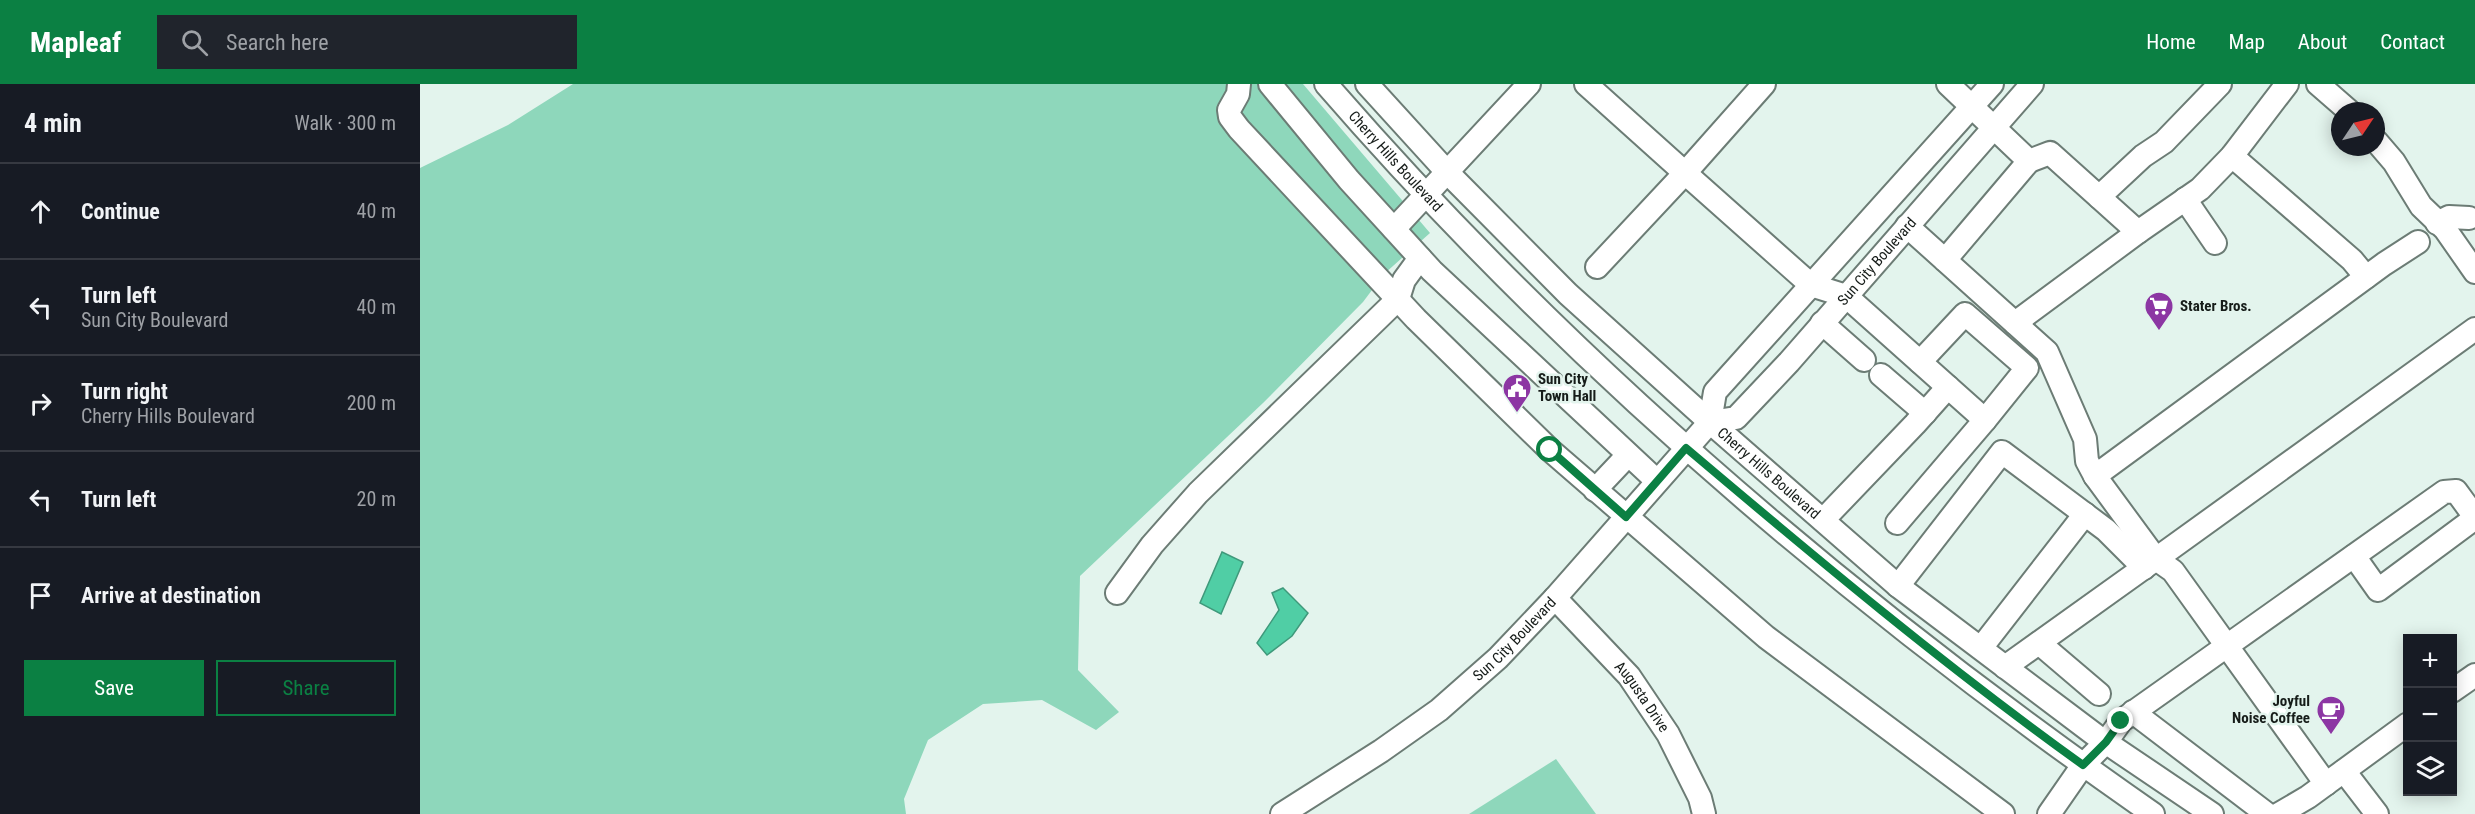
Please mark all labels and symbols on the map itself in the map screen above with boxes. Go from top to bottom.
north arrow [2331,102,2385,156]
street label: Cherry Hills Boulevard [1345,107,1446,215]
street label: Sun City Boulevard [1834,214,1920,309]
supermarket icon: Stater Bros. [2143,290,2175,332]
place label: Stater Bros. [2180,297,2252,315]
place label: Sun City Town Hall [1538,370,1596,405]
public building icon: Sun City Town Hall [1501,372,1533,414]
street label: Cherry Hills Boulevard [1714,424,1824,523]
route start [1536,436,1562,462]
street label: Sun City Boulevard [1469,594,1560,685]
street label: Augusta Drive [1611,658,1673,736]
place label: Joyful Noise Coffee [2232,692,2310,727]
cafe icon: Joyful Noise Coffee [2315,694,2347,736]
route end [2107,707,2133,733]

